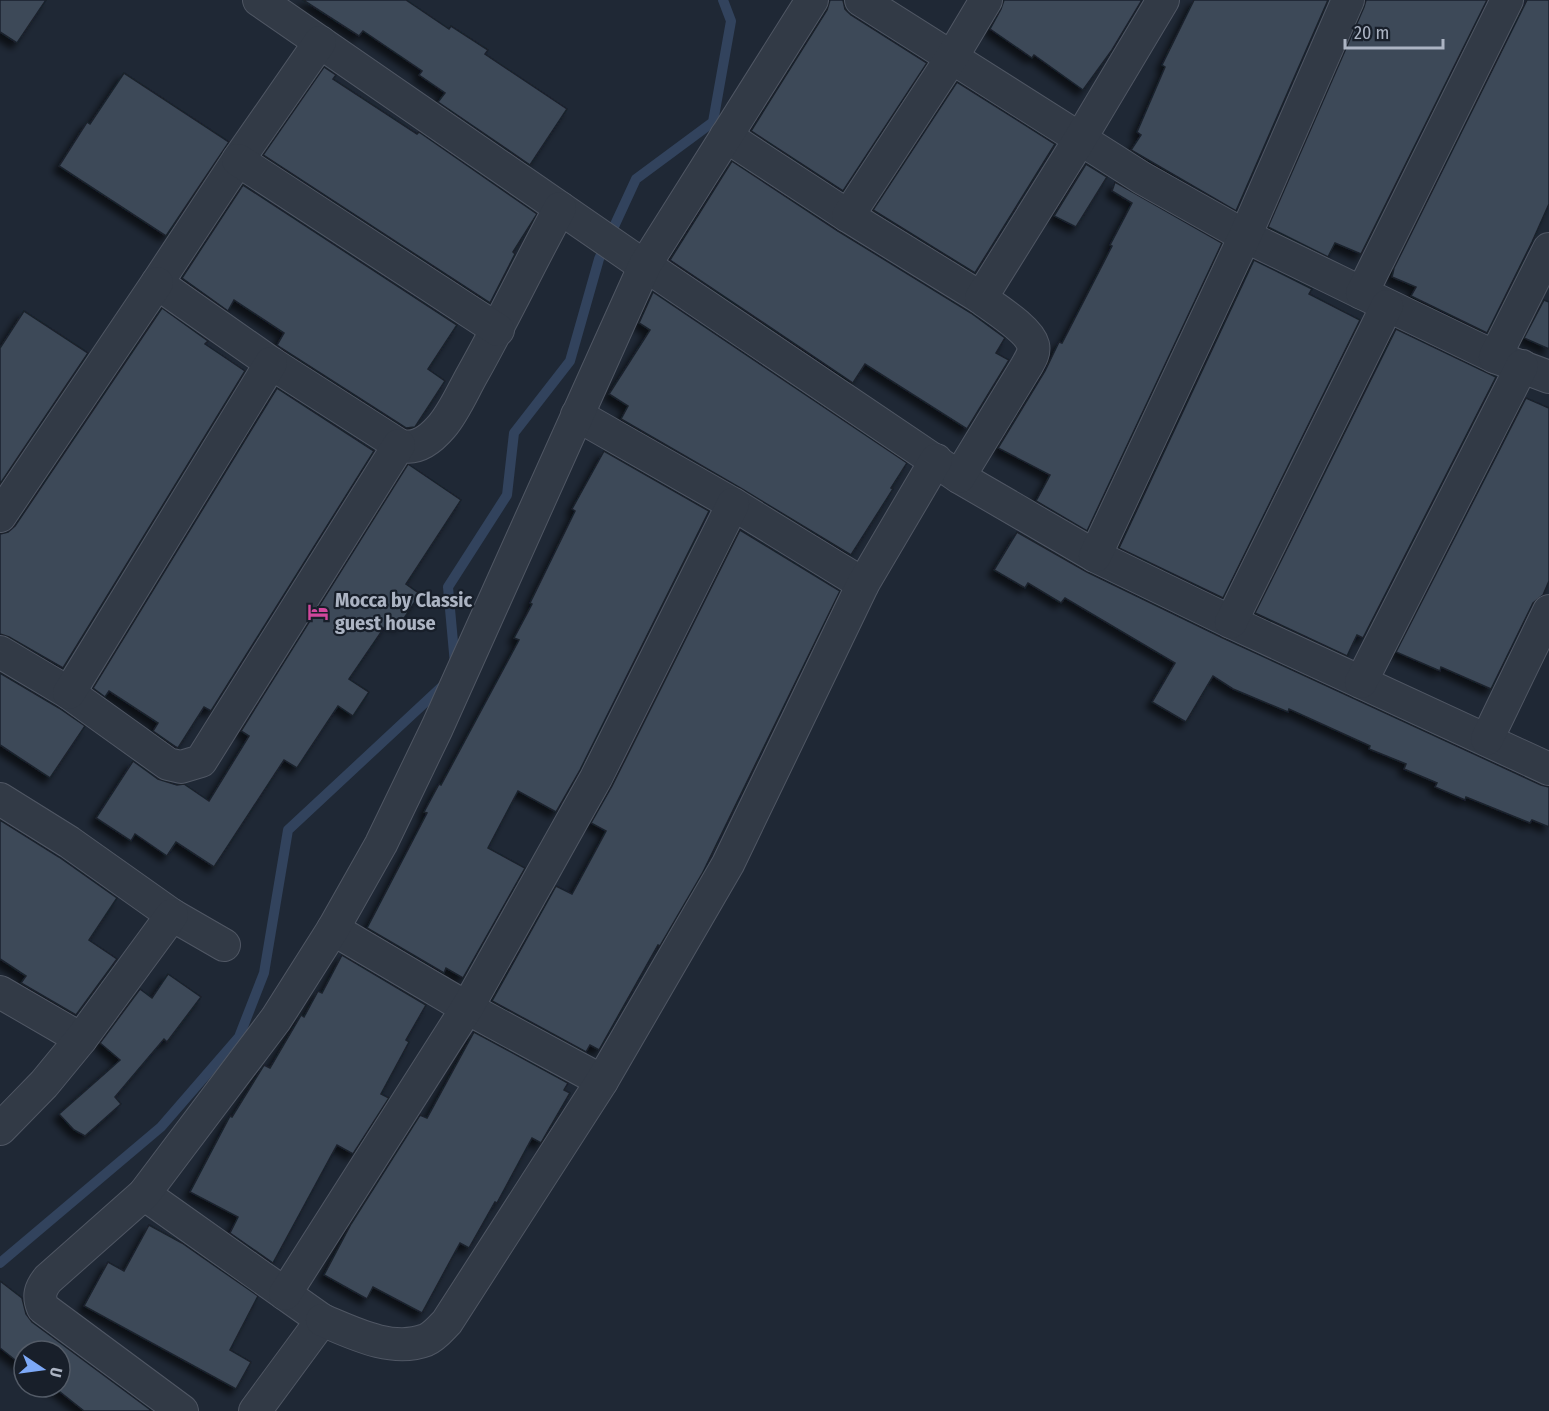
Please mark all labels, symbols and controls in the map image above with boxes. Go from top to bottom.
scale bar [1345,12,1442,50]
text: 20 m [1354,22,1389,44]
place label: Mocca by Classic guest house [335,588,472,635]
hotel icon: Mocca by Classic guest house [306,600,330,624]
north arrow [12,1339,72,1399]
text: U [46,1366,66,1379]

